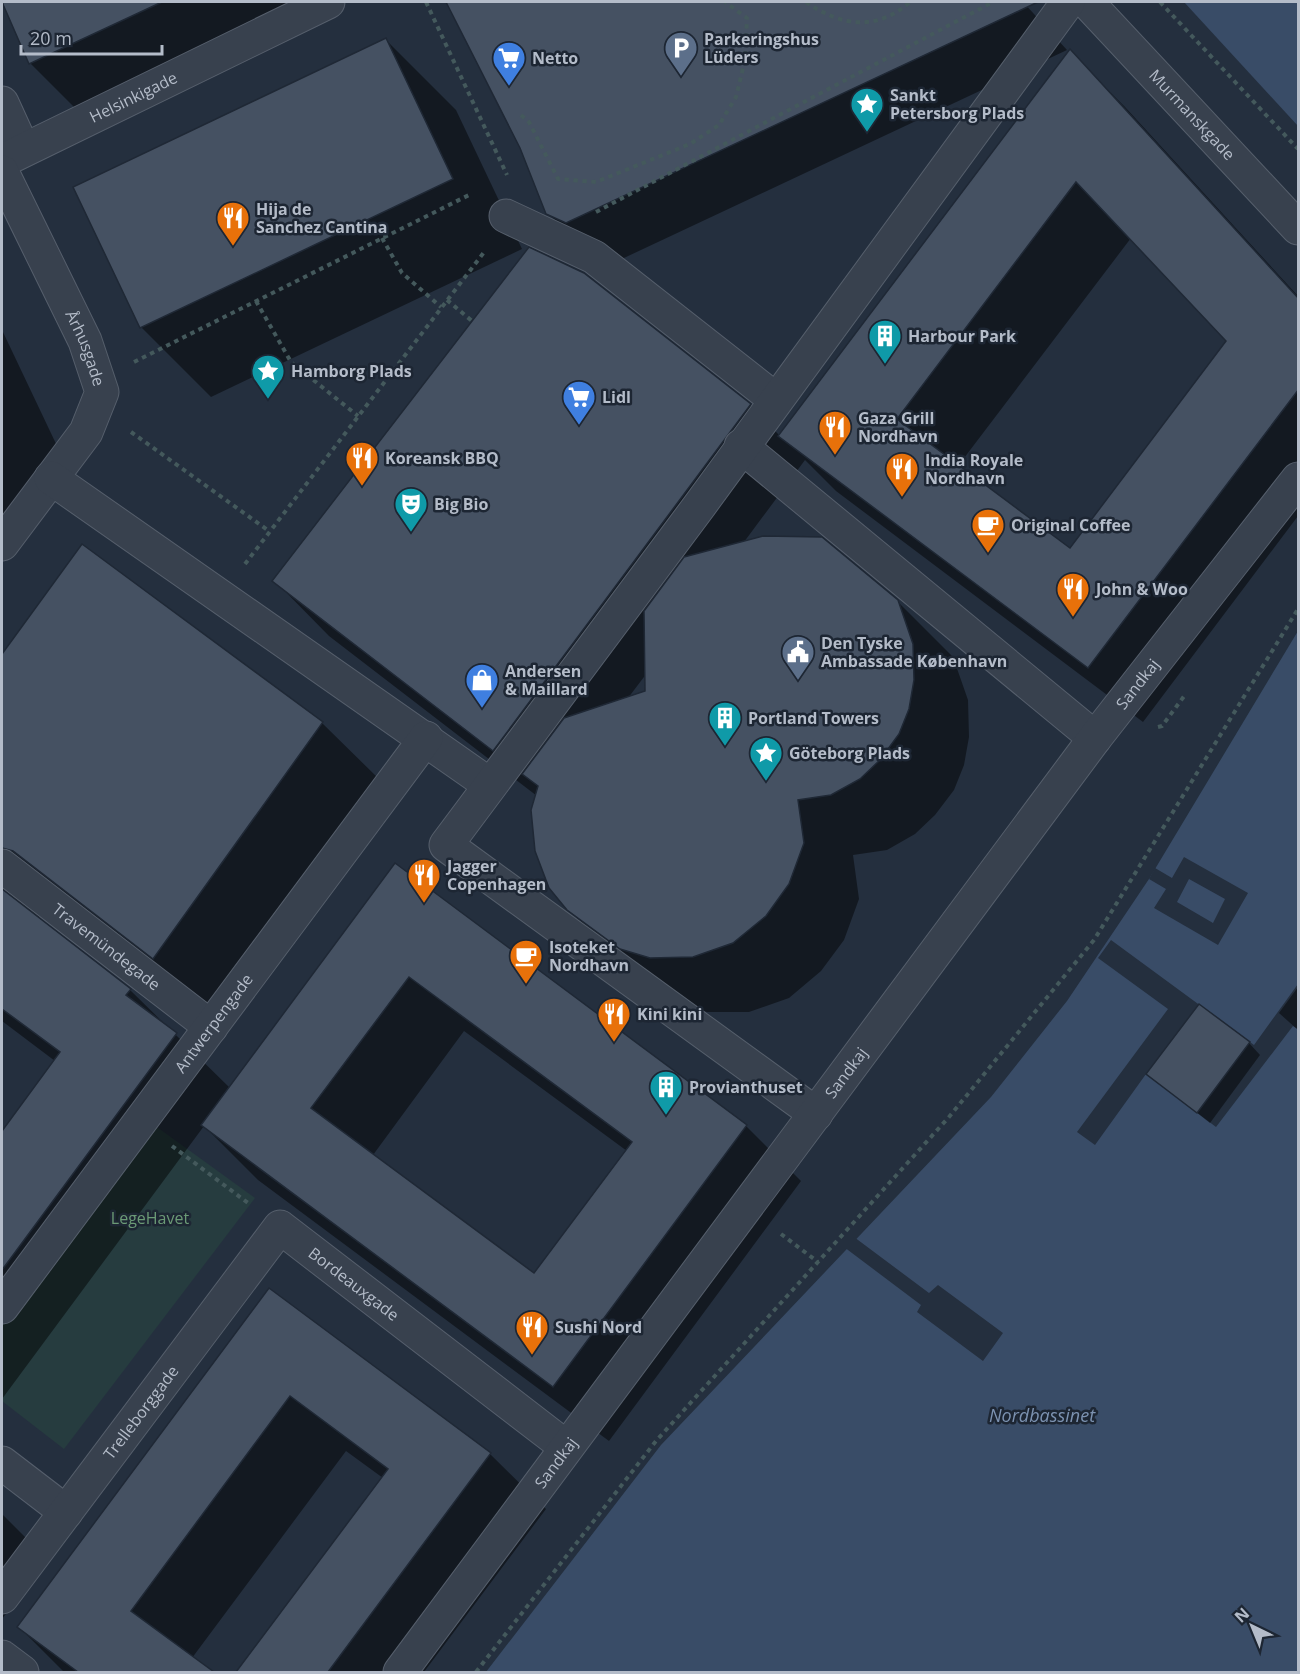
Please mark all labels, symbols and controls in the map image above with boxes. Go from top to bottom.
scale bar [21,18,162,56]
text: 20 m [30,26,72,50]
place label: Parkeringshus Lüders [704,28,819,68]
parking icon: Parkeringshus Lüders [663,30,699,77]
supermarket icon: Netto [491,40,527,87]
place label: Netto [532,47,578,69]
street label: Murmanskgade [1144,64,1240,165]
street label: Helsinkigade [86,66,181,128]
place label: Sankt Petersborg Plads [890,84,1024,124]
place icon: Sankt Petersborg Plads [849,86,885,133]
place label: Hija de Sanchez Cantina [256,198,388,238]
restaurant icon: Hija de Sanchez Cantina [215,200,251,247]
street label: Århusgade [60,306,110,389]
building icon: Harbour Park [867,318,903,365]
place label: Harbour Park [908,325,1016,347]
place icon: Hamborg Plads [250,353,286,400]
place label: Hamborg Plads [291,360,412,382]
supermarket icon: Lidl [561,379,597,426]
place label: Lidl [602,386,631,408]
place label: Gaza Grill Nordhavn [858,407,938,447]
restaurant icon: Gaza Grill Nordhavn [817,409,853,456]
restaurant icon: Koreansk BBQ [344,440,380,487]
place label: Koreansk BBQ [385,447,499,469]
place label: India Royale Nordhavn [925,449,1023,489]
restaurant icon: India Royale Nordhavn [884,451,920,498]
theatre icon: Big Bio [393,486,429,533]
place label: Big Bio [434,493,488,515]
cafe icon: Original Coffee [970,507,1006,554]
place label: Original Coffee [1011,514,1130,536]
restaurant icon: John & Woo [1055,571,1091,618]
place label: John & Woo [1094,578,1188,600]
place label: Den Tyske Ambassade København [821,632,1007,672]
public building icon: Den Tyske Ambassade København [780,634,816,681]
street label: Sandkaj [1111,654,1164,714]
place label: Andersen & Maillard [505,660,588,700]
shop icon: Andersen & Maillard [464,662,500,709]
building icon: Portland Towers [707,700,743,747]
place label: Portland Towers [748,707,879,729]
place icon: Göteborg Plads [748,735,784,782]
place label: Göteborg Plads [789,742,910,764]
place label: Jagger Copenhagen [445,855,546,895]
restaurant icon: Jagger Copenhagen [406,857,442,904]
street label: Travemündegade [48,898,165,995]
place label: Isoteket Nordhavn [549,936,629,976]
cafe icon: Isoteket Nordhavn [508,938,544,985]
street label: Antwerpengade [169,969,258,1077]
restaurant icon: Kini kini [596,996,632,1043]
place label: Kini kini [637,1003,702,1025]
street label: Sandkaj [820,1043,872,1103]
building icon: Provianthuset [648,1069,684,1116]
place label: Provianthuset [689,1076,803,1098]
park label: LegeHavet [111,1207,189,1229]
street label: Bordeauxgade [304,1242,404,1326]
restaurant icon: Sushi Nord [514,1309,550,1356]
place label: Sushi Nord [555,1316,642,1338]
street label: Trelleborggade [98,1361,183,1464]
water label: Nordbassinet [989,1403,1096,1427]
street label: Sandkaj [529,1433,582,1493]
north arrow [1222,1596,1282,1656]
text: N [1230,1603,1254,1628]

